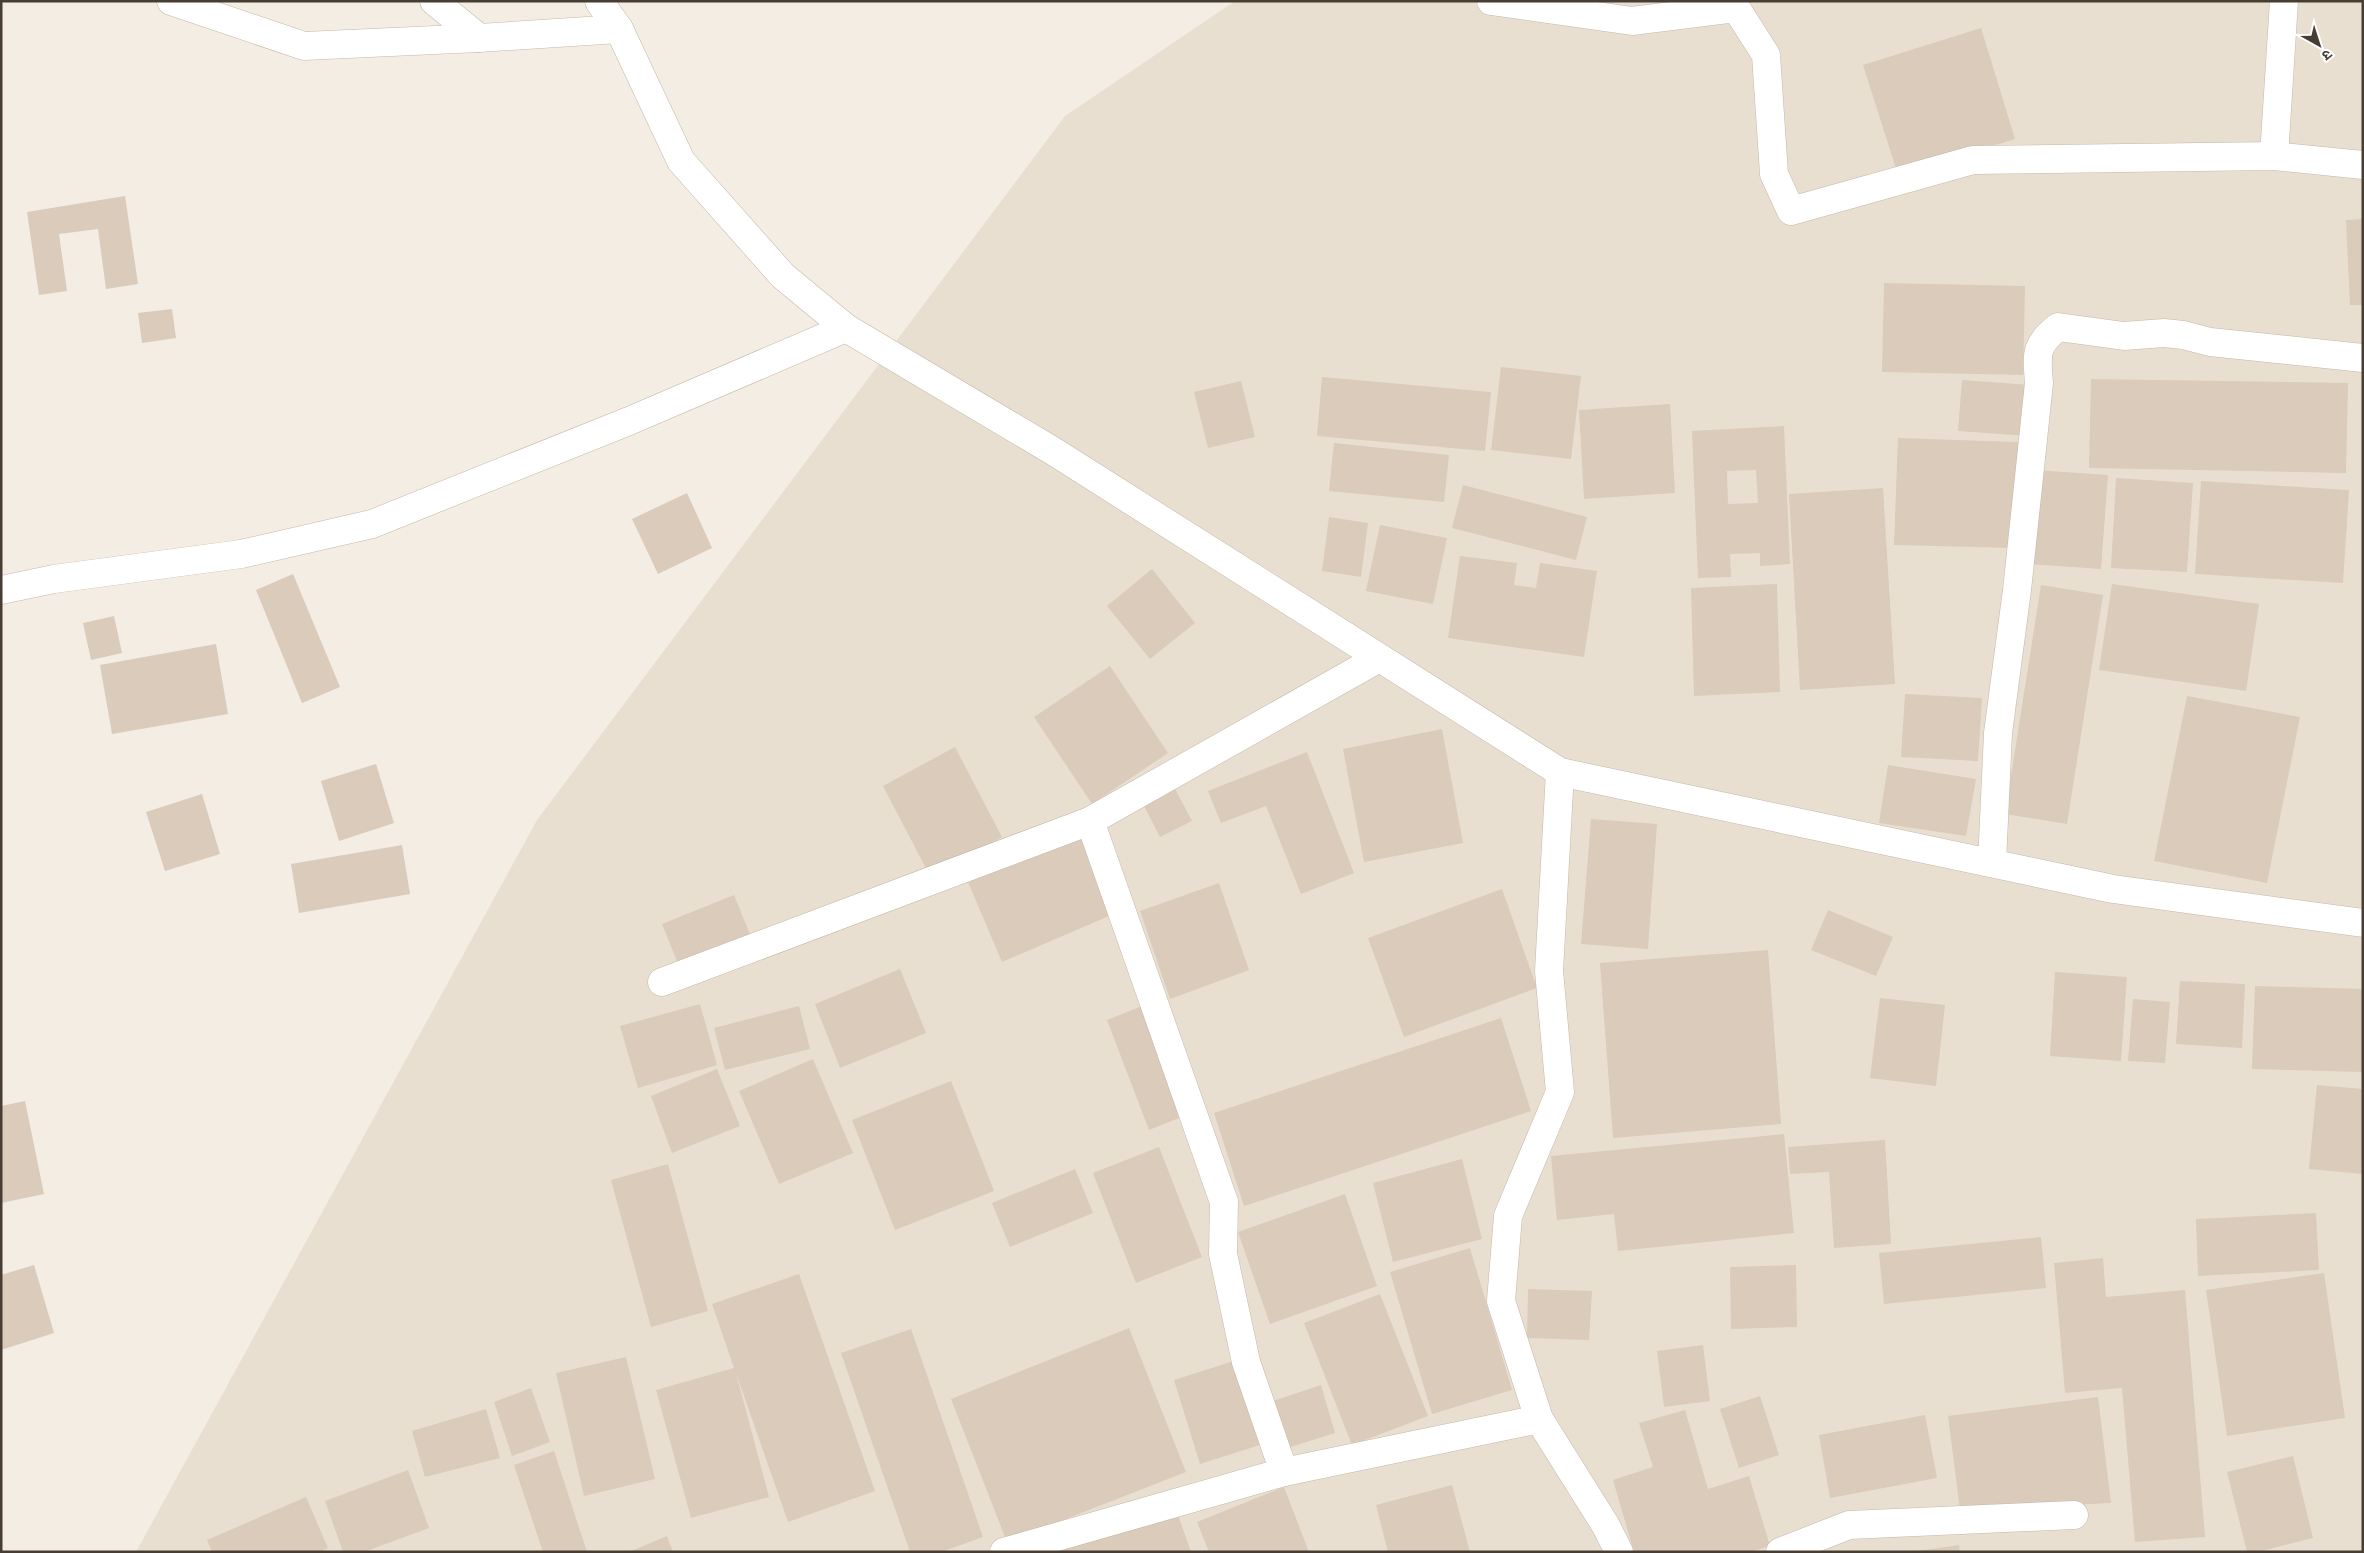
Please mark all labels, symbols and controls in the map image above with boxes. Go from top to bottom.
north arrow [2294,20,2344,70]
text: उ [2318,46,2336,65]

